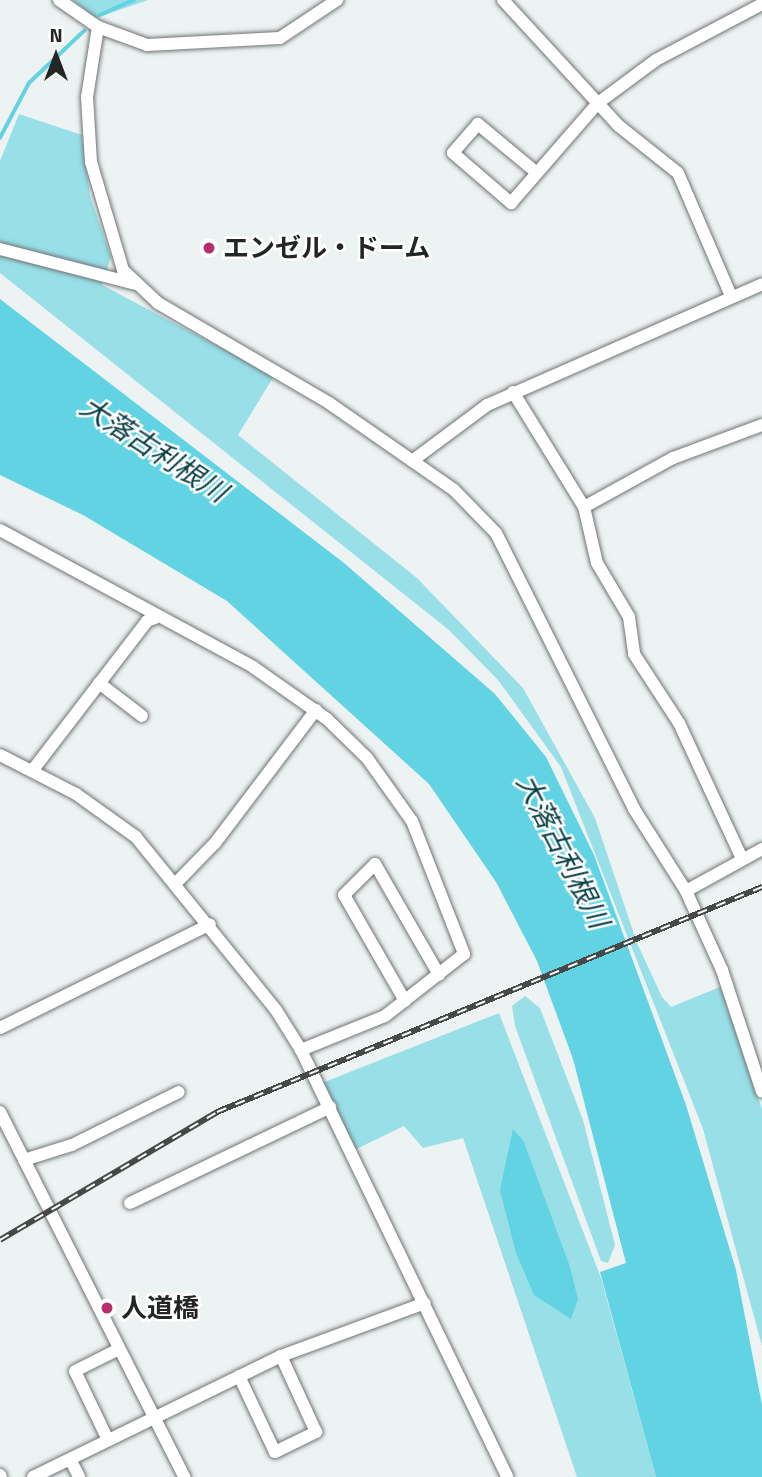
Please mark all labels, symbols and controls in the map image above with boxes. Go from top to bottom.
text: N [49,20,63,49]
north arrow [21,21,91,91]
place label: エンゼル・ドーム [223,232,431,264]
marker: エンゼル・ドーム [201,240,217,256]
water label: 大落古利根川 [74,389,234,509]
water label: 大落古利根川 [510,769,616,933]
place label: 人道橋 [121,1292,199,1324]
marker: 人道橋 [99,1300,115,1316]

